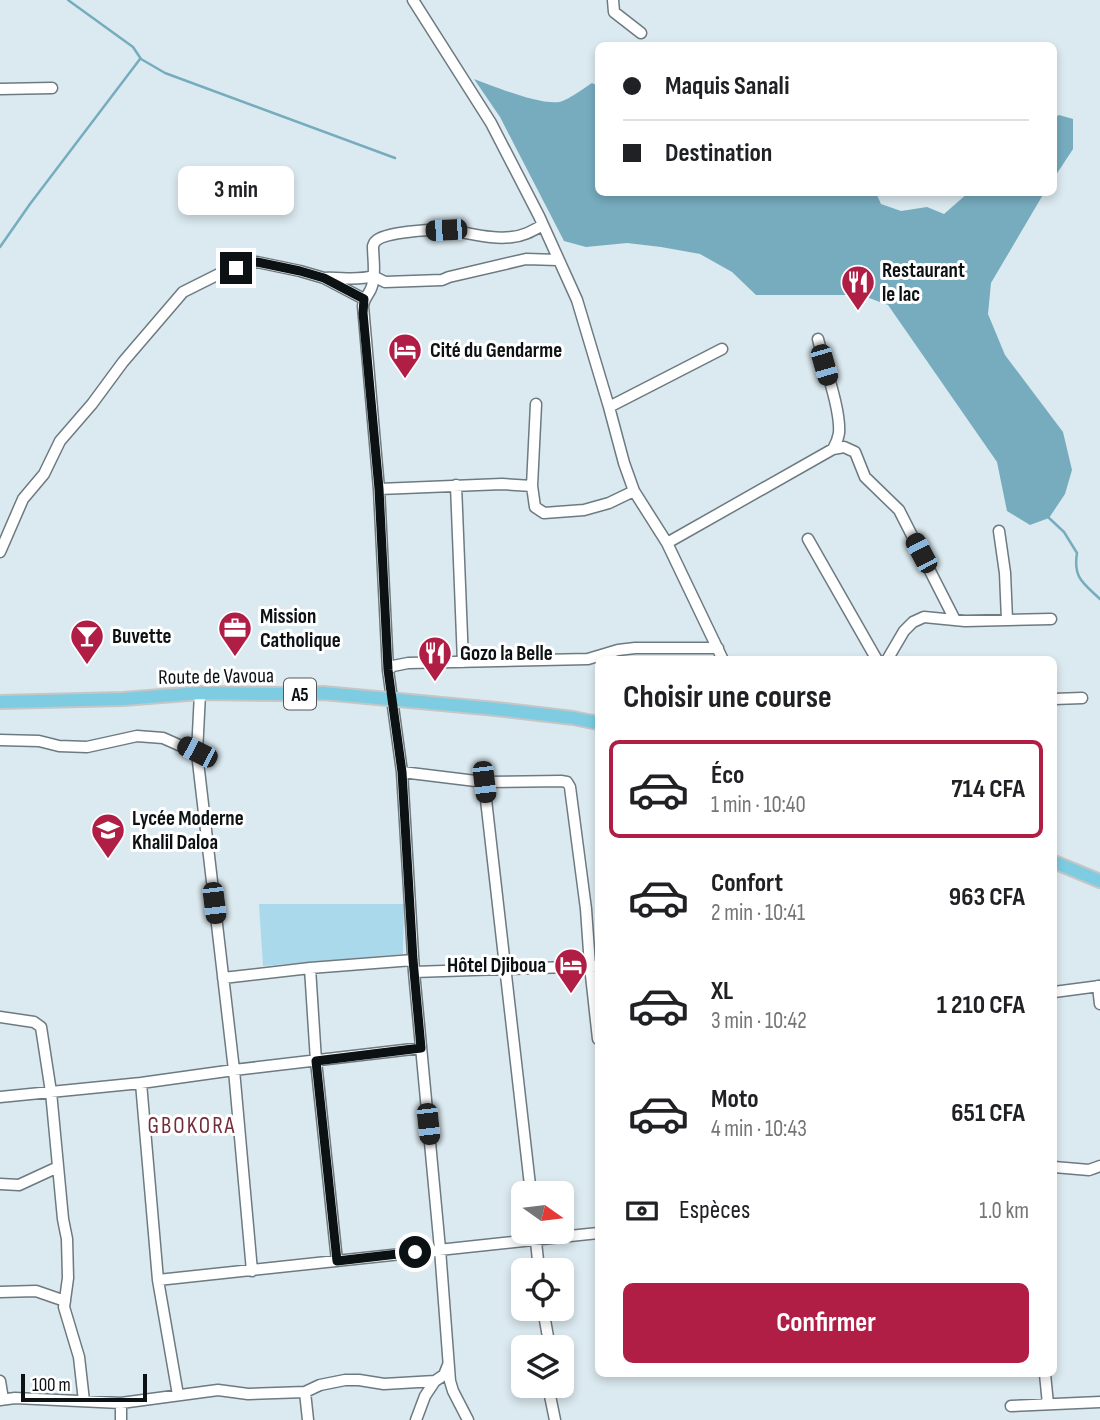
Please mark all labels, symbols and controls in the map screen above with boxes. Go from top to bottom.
text: Maquis Sanali [665,71,790,102]
text: Destination [665,138,772,169]
callout: 3 min [178,166,294,216]
text: 3 min [214,176,258,204]
car [425,218,468,242]
route end [220,252,252,284]
place label: Restaurant le lac [882,258,965,307]
restaurant icon: Restaurant le lac [839,263,877,312]
hotel icon: Cité du Gendarme [386,331,424,380]
place label: Cité du Gendarme [430,338,562,363]
car [809,342,840,388]
car [902,530,941,576]
place label: Mission Catholique [260,604,341,653]
office icon: Mission Catholique [216,609,254,658]
bar icon: Buvette [68,617,106,666]
place label: Buvette [112,624,171,649]
restaurant icon: Gozo la Belle [416,634,454,683]
place label: Gozo la Belle [460,641,553,666]
street label: Route de Vavoua [158,663,274,690]
road number: A5 [284,678,316,709]
text: Choisir une course [623,678,832,717]
car [174,733,221,771]
icon: car [627,758,690,821]
car [472,760,497,804]
text: Éco [711,760,744,791]
text: 714 CFA [951,774,1025,805]
text: 1 min · 10:40 [711,791,806,819]
place label: Lycée Moderne Khalil Daloa [132,806,244,855]
school or university icon: Lycée Moderne Khalil Daloa [89,811,127,860]
icon: car [627,866,690,929]
text: Confort [711,868,783,899]
car [202,881,227,925]
text: 963 CFA [949,882,1025,913]
text: 2 min · 10:41 [711,899,805,927]
hotel icon: Hôtel Djiboua [552,946,590,995]
place label: Hôtel Djiboua [447,953,546,978]
icon: car [627,974,690,1037]
text: XL [711,976,733,1007]
text: 1 210 CFA [937,990,1025,1021]
text: 3 min · 10:42 [711,1007,807,1035]
icon: car [627,1082,690,1145]
text: Moto [711,1084,759,1115]
text: 651 CFA [951,1098,1025,1129]
car [416,1102,441,1146]
district label: GBOKORA [148,1112,236,1140]
text: 4 min · 10:43 [711,1115,807,1143]
north arrow [511,1181,574,1244]
map controls [511,1181,574,1398]
icon: cash [623,1192,661,1230]
text: Espèces [679,1195,750,1226]
text: 1.0 km [979,1197,1029,1225]
route start [399,1236,431,1268]
button: locate [511,1258,574,1321]
button: Confirmer [623,1283,1029,1363]
button: layers [511,1335,574,1398]
scale bar [21,1371,147,1403]
text: 100 m [32,1374,71,1397]

